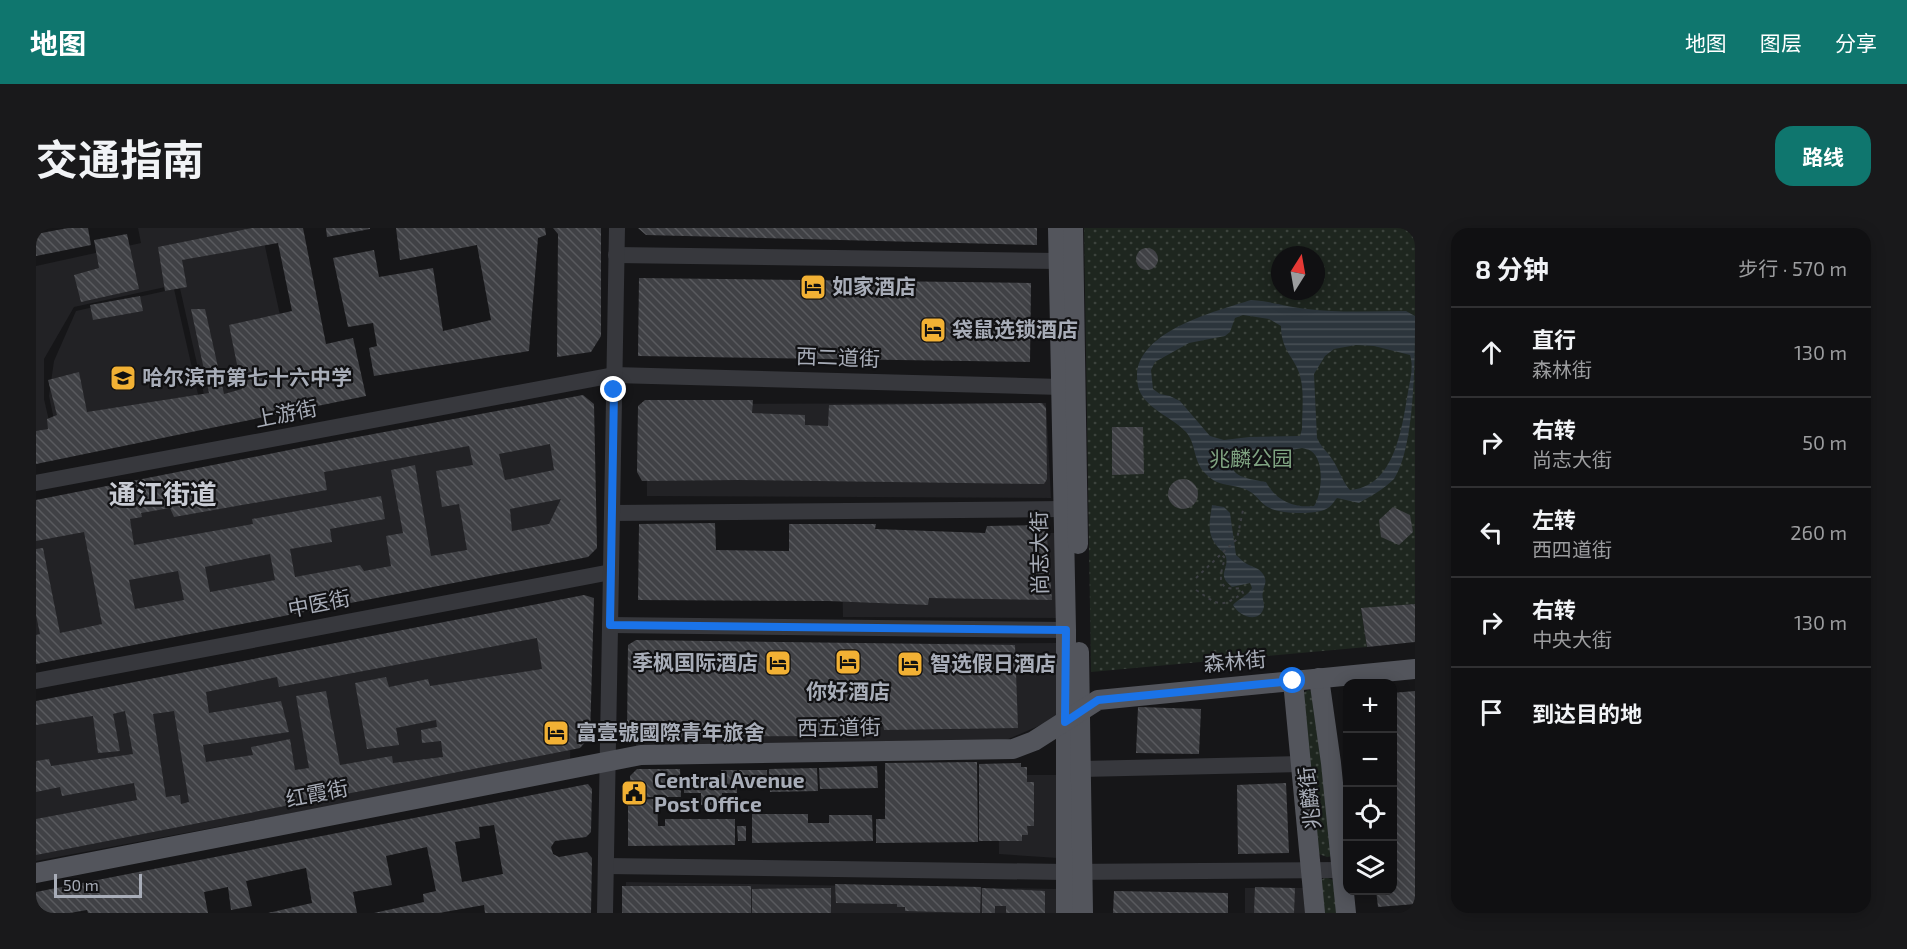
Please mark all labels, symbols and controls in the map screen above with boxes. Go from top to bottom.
text: 地图 [30,26,86,60]
text: 地图 [1685,30,1727,55]
text: 图层 [1760,30,1802,55]
text: 分享 [1835,30,1877,55]
button: 路线 [1775,126,1871,186]
text: 交通指南 [36,133,204,183]
north arrow [1271,246,1325,300]
text: 8 分钟 [1475,253,1549,284]
text: 步行 · 570 m [1738,256,1847,280]
hotel icon: 如家酒店 [798,272,828,302]
place label: 如家酒店 [832,273,916,298]
hotel icon: 袋鼠选锁酒店 [918,315,948,345]
place label: 袋鼠选锁酒店 [952,316,1078,341]
text: 直行 [1532,326,1576,352]
icon: ahead [1475,336,1508,369]
text: 130 m [1794,340,1847,364]
street label: 西二道街 [796,343,880,370]
text: 森林街 [1532,357,1592,381]
school or university icon: 哈尔滨市第七十六中学 [108,363,138,393]
place label: 哈尔滨市第七十六中学 [142,364,352,389]
route end [600,376,626,402]
street label: 上游街 [252,394,319,431]
text: 右转 [1532,416,1576,442]
icon: right [1475,426,1508,459]
text: 50 m [1802,430,1847,454]
park label: 兆麟公园 [1209,445,1293,470]
text: 尚志大街 [1532,447,1612,471]
district label: 通江街道 [109,477,217,509]
text: 左转 [1532,506,1576,532]
street label: 尚志大街 [1025,511,1052,595]
icon: left [1475,516,1508,549]
text: 260 m [1790,520,1847,544]
text: 西四道街 [1532,537,1612,561]
street label: 中医街 [285,584,352,621]
text: 右转 [1532,596,1576,622]
icon: right [1475,606,1508,639]
text: 130 m [1794,610,1847,634]
text: 中央大街 [1532,627,1612,651]
street label: 森林街 [1202,645,1267,676]
hotel icon: 你好酒店 [833,647,863,677]
hotel icon: 季枫国际酒店 [763,648,793,678]
place label: 季枫国际酒店 [632,649,758,674]
hotel icon: 智选假日酒店 [895,649,925,679]
place label: 智选假日酒店 [930,650,1056,675]
route start [1279,667,1305,693]
place label: 你好酒店 [806,678,890,703]
map controls [1343,679,1397,895]
button: + [1343,679,1397,733]
icon: arrive [1475,696,1508,729]
text: 到达目的地 [1532,700,1642,726]
street label: 西五道街 [797,713,881,740]
hotel icon: 富壹號國際青年旅舍 [541,718,571,748]
place label: 富壹號國際青年旅舍 [576,719,765,744]
button: − [1343,733,1397,787]
street label: 兆麟街 [1293,766,1324,831]
place label: Central Avenue Post Office [654,767,805,816]
street label: 红霞街 [283,774,350,811]
public building icon: Central Avenue Post Office [619,778,649,808]
button: locate [1343,787,1397,841]
button: layers [1343,841,1397,895]
scale bar [54,871,142,898]
text: 50 m [63,875,99,894]

